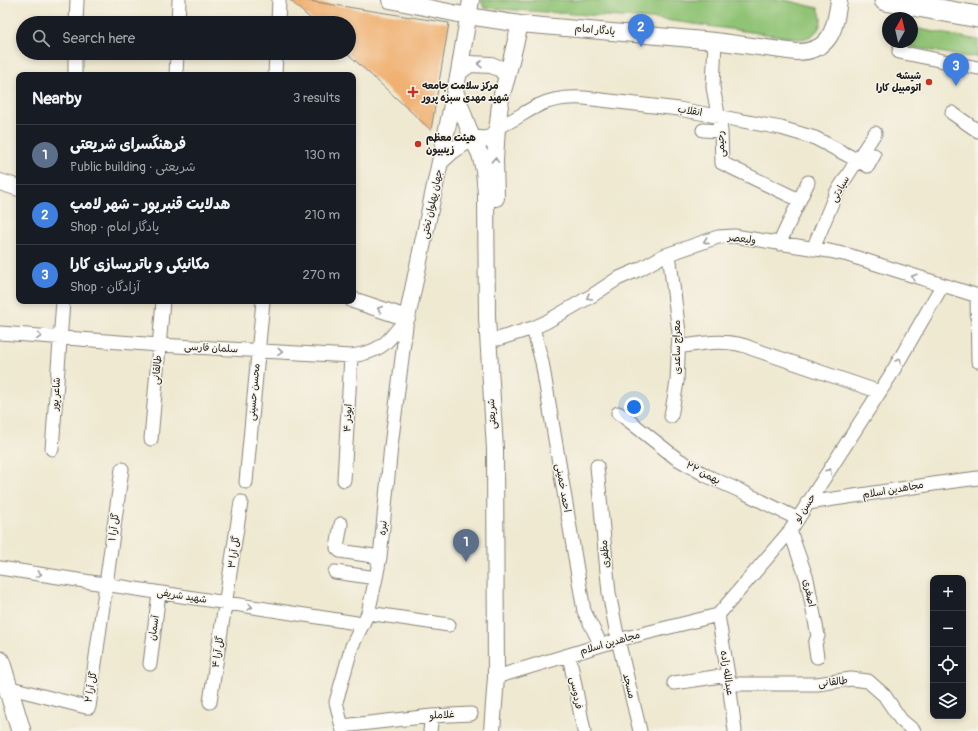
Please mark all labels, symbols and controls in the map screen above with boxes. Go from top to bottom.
north arrow [882,12,918,48]
pin: 2 [628,14,654,47]
search box [16,16,356,60]
street label: یادگار امام [574,22,616,39]
icon: search [30,27,52,49]
text: Search here [62,29,135,48]
pin: 3 [943,53,969,86]
one-way arrow [477,60,483,68]
place label: شیشه اتومبیل کارا [876,70,921,94]
marker: شیشه اتومبیل کارا [924,77,934,87]
place label: مرکز سلامت جامعه شهید مهدی سبزه پرور [421,80,510,105]
marker: مرکز سلامت جامعه شهید مهدی سبزه پرور [407,86,419,98]
text: Nearby [32,88,81,109]
text: 3 results [293,90,340,106]
street label: انقلاب [677,103,703,119]
street label: رحیمی [714,130,729,157]
place label: هیئت معظم زینبیون [426,132,476,156]
text: فرهنگسرای شریعتی [70,135,186,154]
marker: هیئت معظم زینبیون [413,139,423,149]
text: 1 [42,147,48,163]
text: 130 m [304,147,340,163]
one-way arrow [491,157,500,163]
text: Public building · شریعتی [70,159,195,175]
street label: جهان پهلوان تختی [419,168,446,240]
street label: سیادتی [828,174,853,205]
text: هدلایت قنبرپور - شهر لامپ [70,195,230,214]
text: 2 [41,207,49,223]
text: 210 m [304,207,340,223]
text: Shop · یادگار امام [70,219,159,235]
street label: ولیعصر [726,231,757,247]
one-way arrow [702,236,709,245]
text: مکانیکی و باتریسازی کارا [70,255,210,274]
text: 3 [41,267,49,283]
text: 270 m [303,267,340,283]
one-way arrow [911,273,918,281]
text: Shop · آزادگان [70,279,140,295]
one-way arrow [586,293,593,300]
one-way arrow [377,305,384,314]
street label: معراج ساعدی [671,320,684,374]
one-way arrow [36,332,42,341]
street label: سلمان فارسی [184,341,238,356]
one-way arrow [277,348,283,357]
street label: طالقانی [150,355,165,385]
one-way arrow [894,358,901,365]
street label: محسن حسینی [246,363,263,421]
street label: شاعر پور [49,377,63,412]
your location [624,397,644,417]
street label: شریعتی [485,398,500,430]
street label: ابوذر ۴ [341,404,355,432]
street label: ۲۲ بهمن [684,459,722,487]
street label: احمد خمینی [552,463,573,513]
one-way arrow [824,468,832,475]
street label: مجاهدین اسلام [861,479,925,502]
street label: حسن لو [791,492,819,526]
street label: گل آرا ۱ [106,512,122,542]
street label: نبره [376,520,390,536]
pin: 1 [453,529,479,562]
street label: گل آرا ۳ [226,535,242,569]
street label: مظفری [598,539,612,569]
one-way arrow [35,569,42,578]
map controls [930,575,966,719]
button: + [930,575,966,611]
street label: اصغری [800,578,818,608]
street label: شهید شریفی [156,586,208,607]
one-way arrow [247,602,253,611]
button: − [930,611,966,647]
street label: آسمان [146,614,162,642]
street label: مجاهدین اسلام [578,629,642,658]
street label: گل آرا ۴ [210,635,226,669]
button: locate [930,647,966,683]
street label: عبدالله زاده [718,650,736,696]
street label: گل آرا ۲ [82,671,100,703]
street label: مسجد [620,672,638,700]
street label: طالقانی [818,674,849,691]
street label: فردوسی [566,676,585,710]
button: layers [930,683,966,719]
street label: غلاملو [428,708,455,723]

